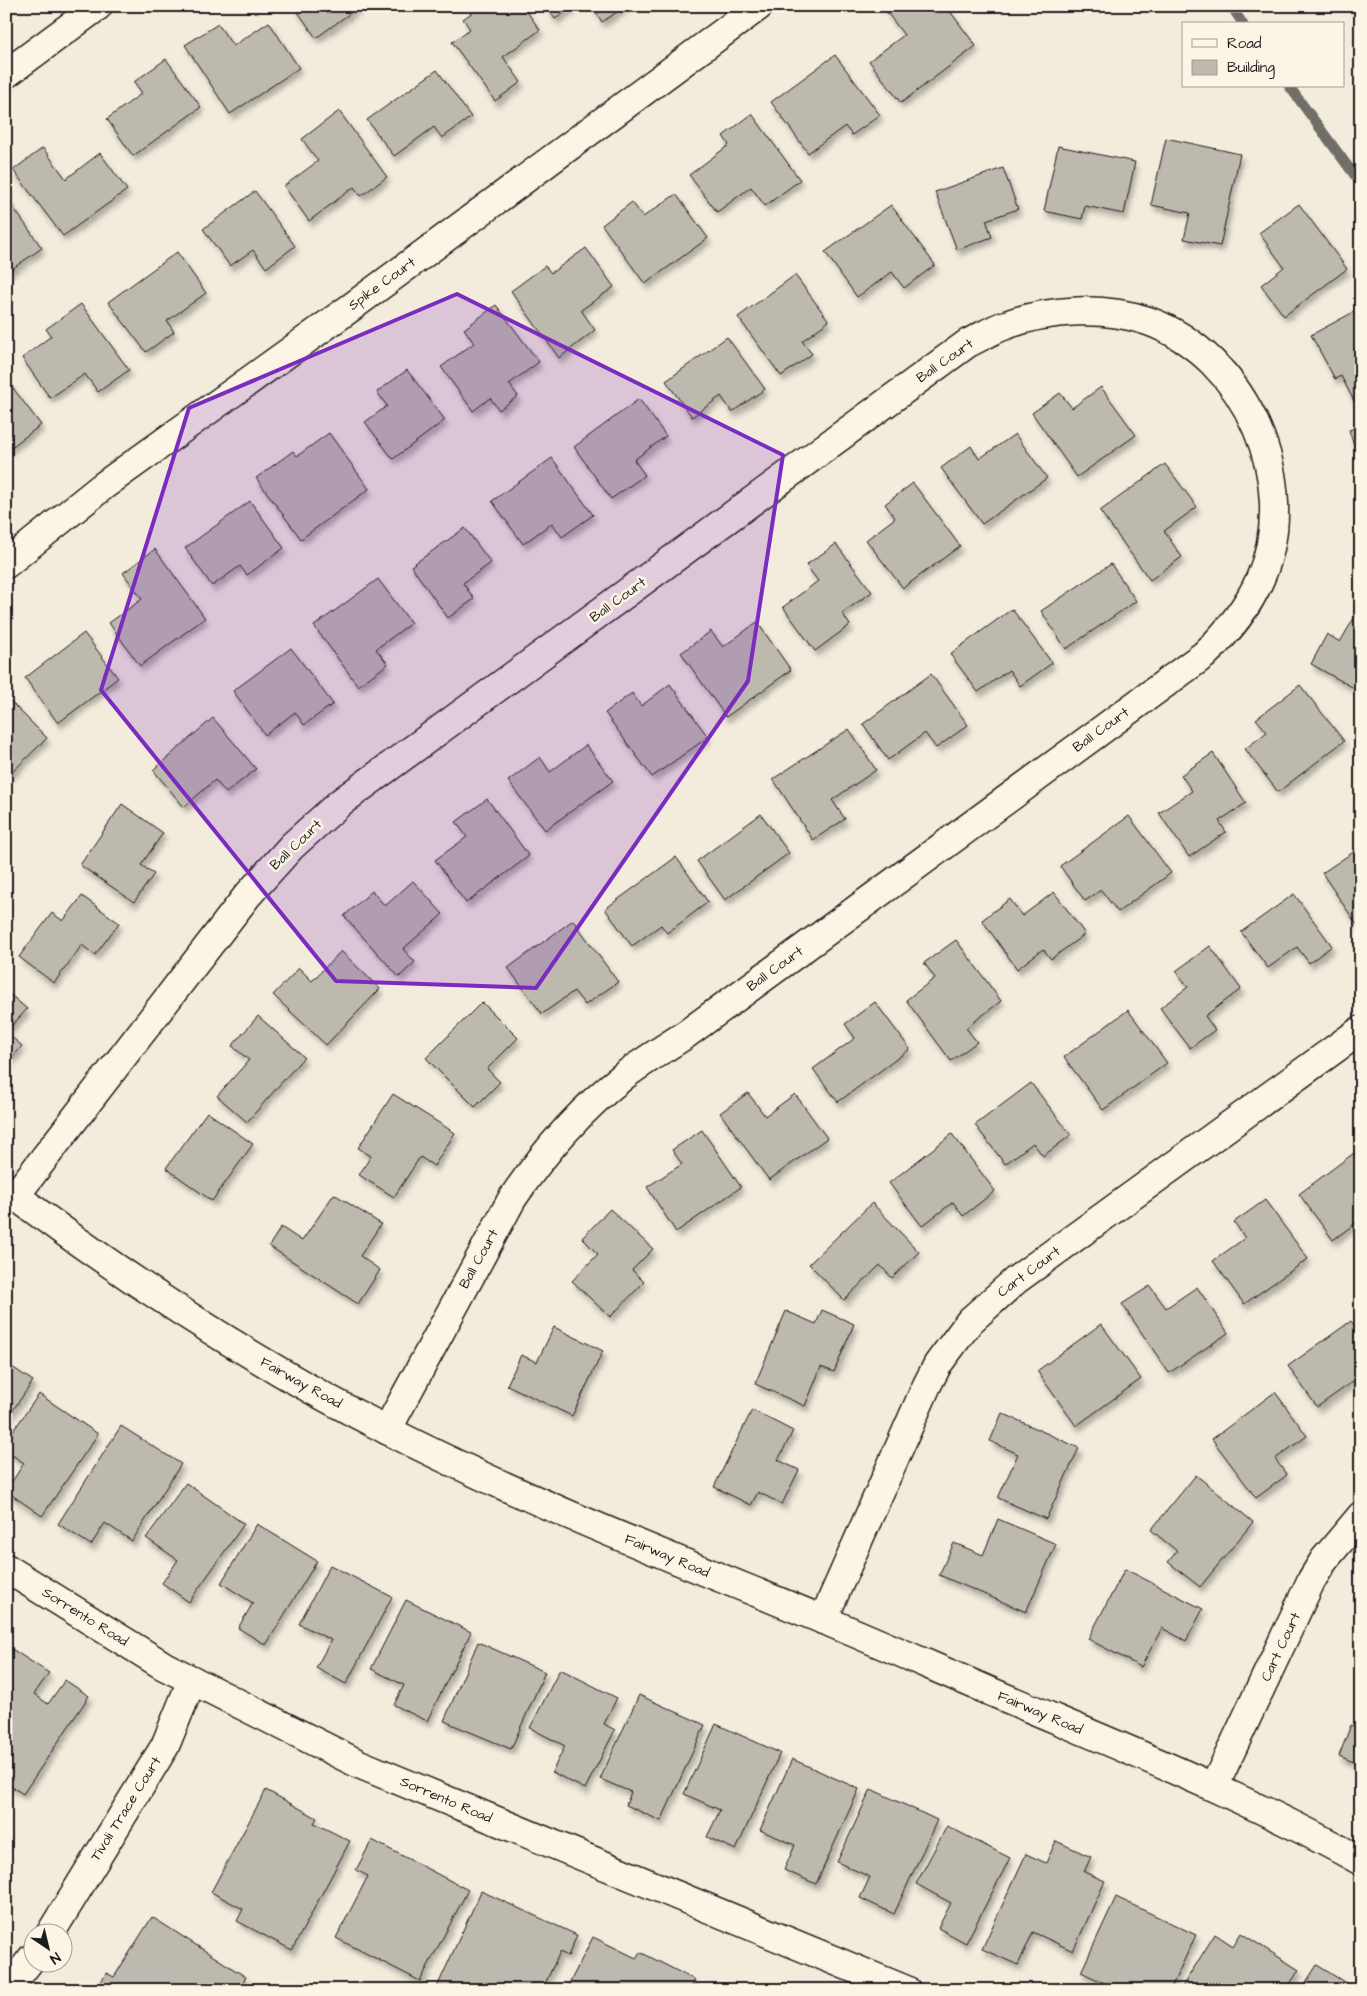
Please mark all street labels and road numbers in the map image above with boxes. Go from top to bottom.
street label: Spike Court [344,253,420,315]
street label: Ball Court [912,334,978,388]
street label: Ball Court [586,573,651,627]
street label: Ball Court [1069,703,1134,757]
street label: Ball Court [266,815,327,875]
street label: Ball Court [743,942,808,996]
street label: Ball Court [454,1225,504,1292]
street label: Cart Court [993,1241,1065,1302]
street label: Fairway Road [257,1352,345,1414]
street label: Fairway Road [621,1529,713,1583]
street label: Sorrento Road [38,1582,132,1652]
street label: Cart Court [1256,1609,1306,1685]
street label: Fairway Road [994,1686,1086,1740]
street label: Tivoli Trace Court [86,1753,166,1865]
street label: Sorrento Road [397,1772,495,1828]

